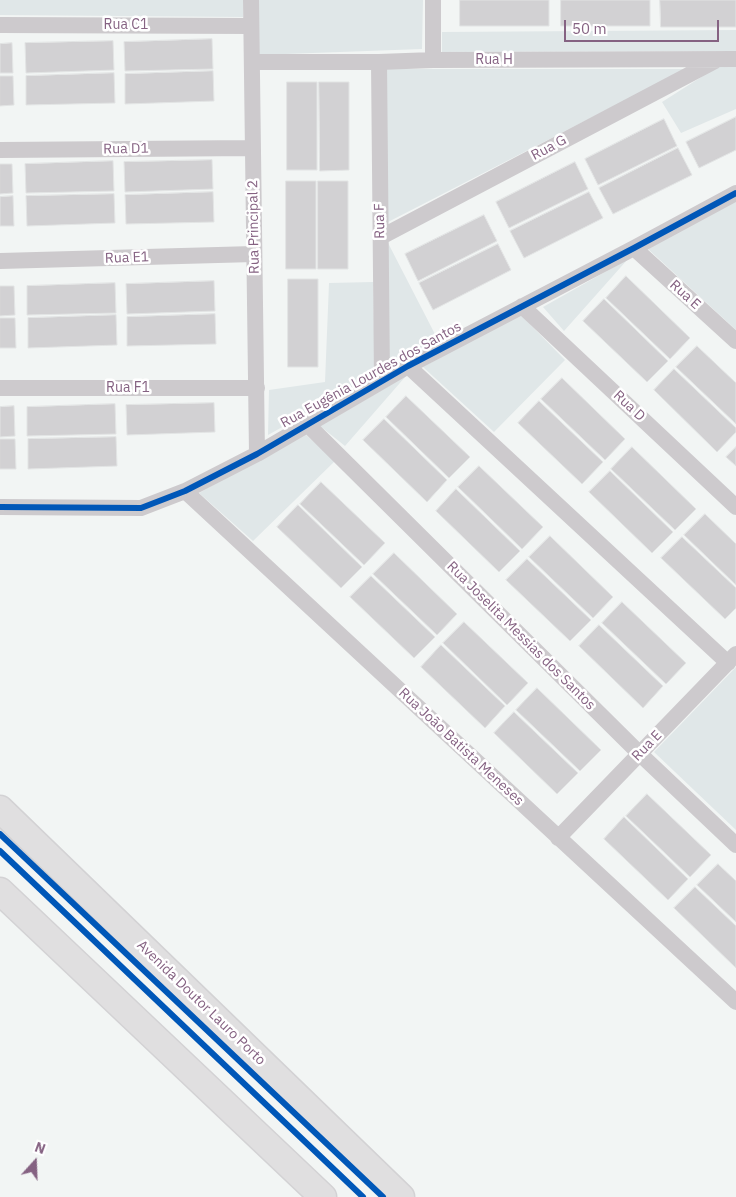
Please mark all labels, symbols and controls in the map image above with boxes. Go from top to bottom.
scale bar [566,10,721,42]
street label: Rua C1 [104,17,148,33]
text: 50 m [572,19,607,38]
street label: Rua H [475,52,513,68]
street label: Rua G [529,132,569,164]
street label: Rua D1 [103,140,149,158]
street label: Rua Principal 2 [245,180,263,274]
street label: Rua F [371,203,389,239]
street label: Rua E1 [105,249,149,267]
street label: Rua E [666,277,704,313]
street label: Rua Eugênia Lourdes dos Santos [278,318,464,432]
street label: Rua F1 [106,380,150,396]
street label: Rua D [610,387,648,425]
street label: Rua Joselita Messias dos Santos [443,558,599,714]
street label: Rua João Batista Meneses [395,685,527,809]
street label: Rua E [629,727,665,765]
street label: Avenida Doutor Lauro Porto [133,937,269,1069]
north arrow [10,1137,60,1187]
text: N [32,1138,48,1158]

